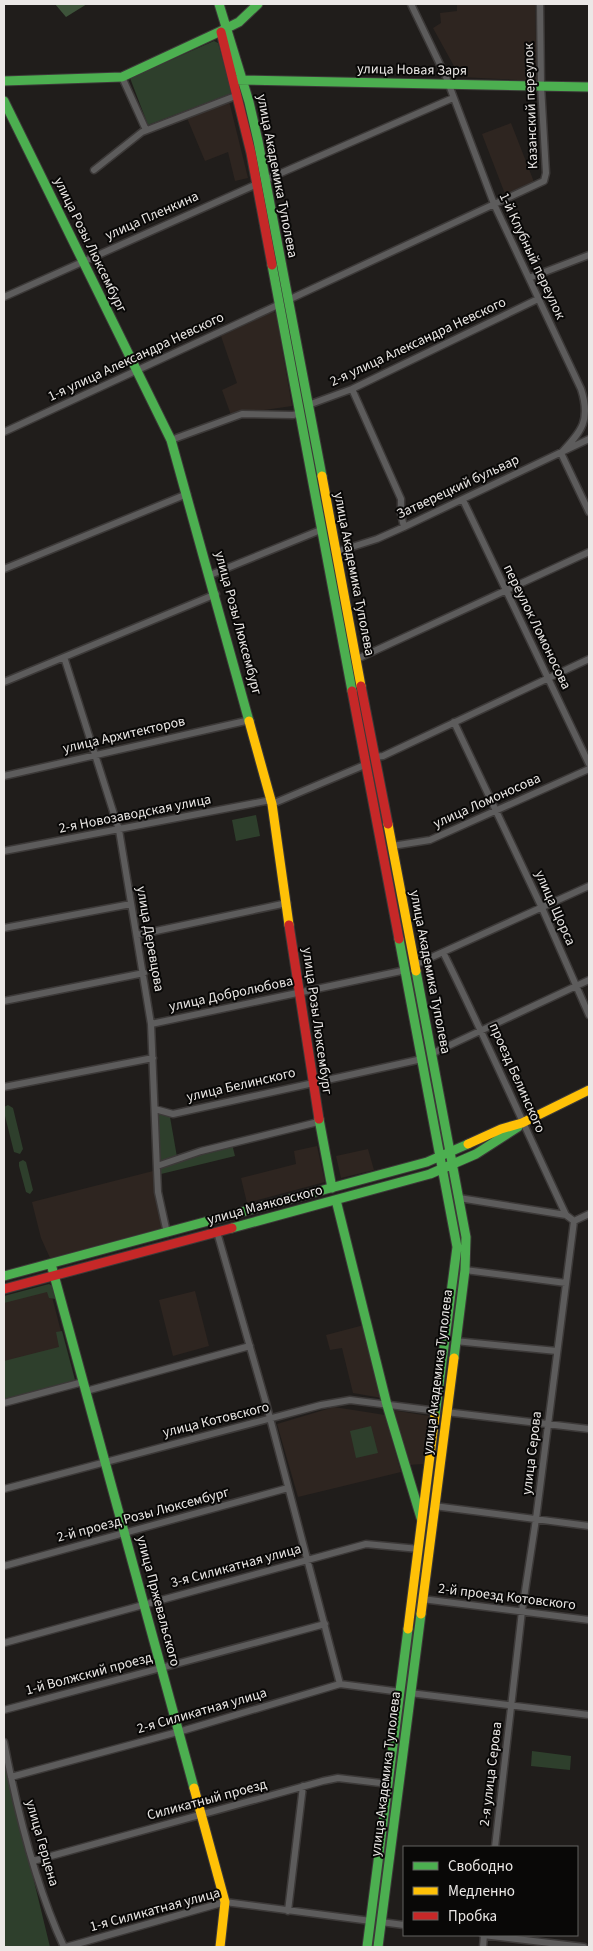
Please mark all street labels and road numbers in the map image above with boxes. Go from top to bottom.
street label: Казанский переулок [519,42,543,169]
street label: улица Новая Заря [357,59,467,81]
street label: улица Академика Туполева [251,92,303,260]
street label: улица Розы Люксембург [48,174,132,316]
street label: улица Пленкина [102,186,202,246]
street label: 1-й Клубный переулок [494,189,570,323]
street label: 2-я улица Александра Невского [327,292,509,392]
street label: 1-я улица Александра Невского [45,307,227,407]
street label: Затверецкий бульвар [393,450,523,524]
street label: улица Академика Туполева [328,490,380,658]
street label: улица Розы Люксембург [209,549,267,697]
street label: переулок Ломоносова [498,561,576,693]
street label: улица Архитекторов [61,711,187,759]
street label: улица Ломоносова [430,768,544,834]
street label: 2-я Новозаводская улица [57,789,213,839]
street label: улица Щорса [529,867,581,949]
street label: улица Деревцова [131,885,169,993]
street label: улица Академика Туполева [404,888,456,1056]
street label: улица Розы Люксембург [297,946,337,1096]
street label: улица Добролюбова [167,971,295,1017]
street label: проезд Белинского [484,1020,550,1136]
street label: улица Белинского [185,1063,297,1107]
street label: улица Маяковского [205,1180,325,1230]
street label: улица Академика Туполева [418,1288,458,1456]
street label: улица Котовского [161,1397,271,1443]
street label: улица Серова [517,1410,547,1496]
street label: 2-й проезд Розы Люксембург [55,1482,232,1548]
street label: улица Пржевальского [131,1533,185,1669]
street label: 3-я Силикатная улица [169,1539,303,1593]
street label: 2-й проезд Котовского [437,1579,577,1615]
street label: 1-й Волжский проезд [23,1647,155,1701]
street label: 2-я Силикатная улица [135,1683,269,1739]
street label: улица Академика Туполева [366,1690,406,1858]
street label: 2-я улица Серова [475,1721,507,1827]
street label: Силикатный проезд [145,1774,270,1826]
street label: улица Герцена [20,1797,64,1889]
street label: 1-я Силикатная улица [88,1883,222,1937]

